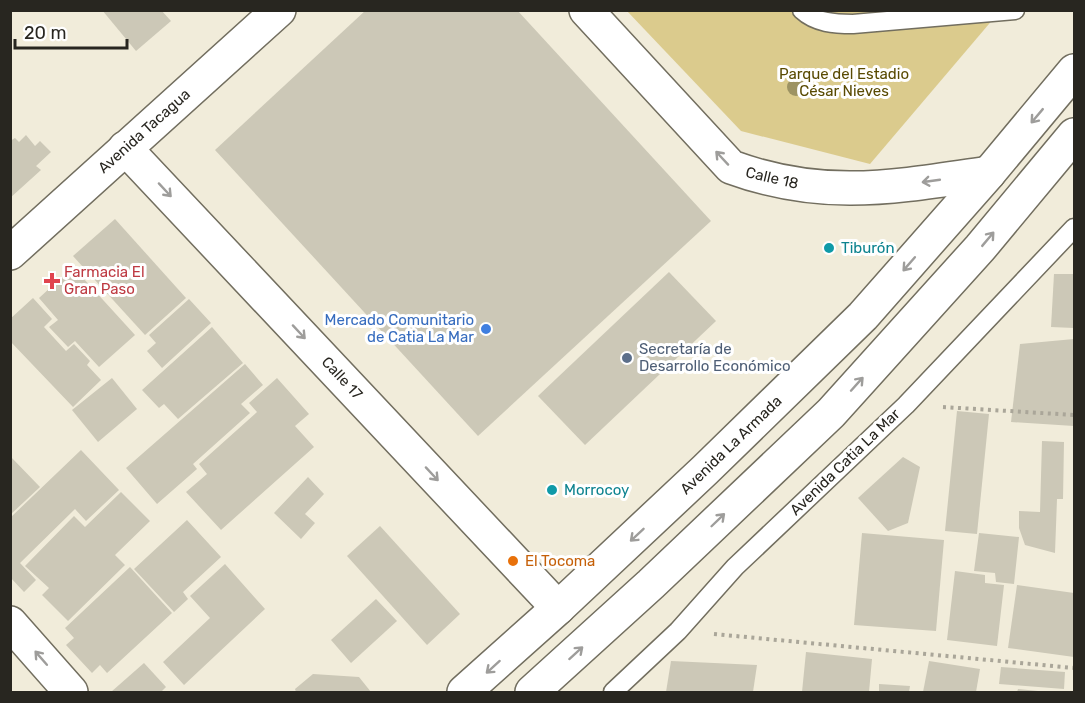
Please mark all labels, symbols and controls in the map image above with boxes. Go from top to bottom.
scale bar [15,12,128,50]
text: 20 m [24,22,66,44]
park label: Parque del Estadio César Nieves [779,65,909,100]
street label: Avenida Tacagua [94,85,194,177]
one-way arrow [1030,108,1044,123]
one-way arrow [716,151,730,166]
street label: Calle 18 [744,163,800,193]
one-way arrow [922,176,942,187]
one-way arrow [158,183,172,198]
one-way arrow [981,231,994,247]
place label: Tiburón [841,239,894,257]
marker: Tiburón [822,241,836,255]
one-way arrow [902,256,916,271]
place label: Farmacia El Gran Paso [64,263,145,298]
marker: Farmacia El Gran Paso [45,274,59,288]
place label: Mercado Comunitario de Catia La Mar [325,311,474,346]
marker: Mercado Comunitario de Catia La Mar [479,322,493,336]
one-way arrow [291,325,306,340]
place label: Secretaría de Desarrollo Económico [639,340,791,375]
marker: Secretaría de Desarrollo Económico [620,351,634,365]
street label: Calle 17 [318,353,366,403]
one-way arrow [850,377,864,392]
street label: Avenida La Armada [676,392,786,498]
street label: Avenida Catia La Mar [786,405,904,519]
one-way arrow [425,467,439,482]
place label: Morrocoy [564,481,629,499]
marker: Morrocoy [545,483,559,497]
one-way arrow [711,513,726,528]
one-way arrow [629,528,644,542]
place label: El Tocoma [525,552,595,570]
marker: El Tocoma [506,554,520,568]
one-way arrow [568,646,583,660]
one-way arrow [34,651,48,666]
one-way arrow [486,660,501,674]

